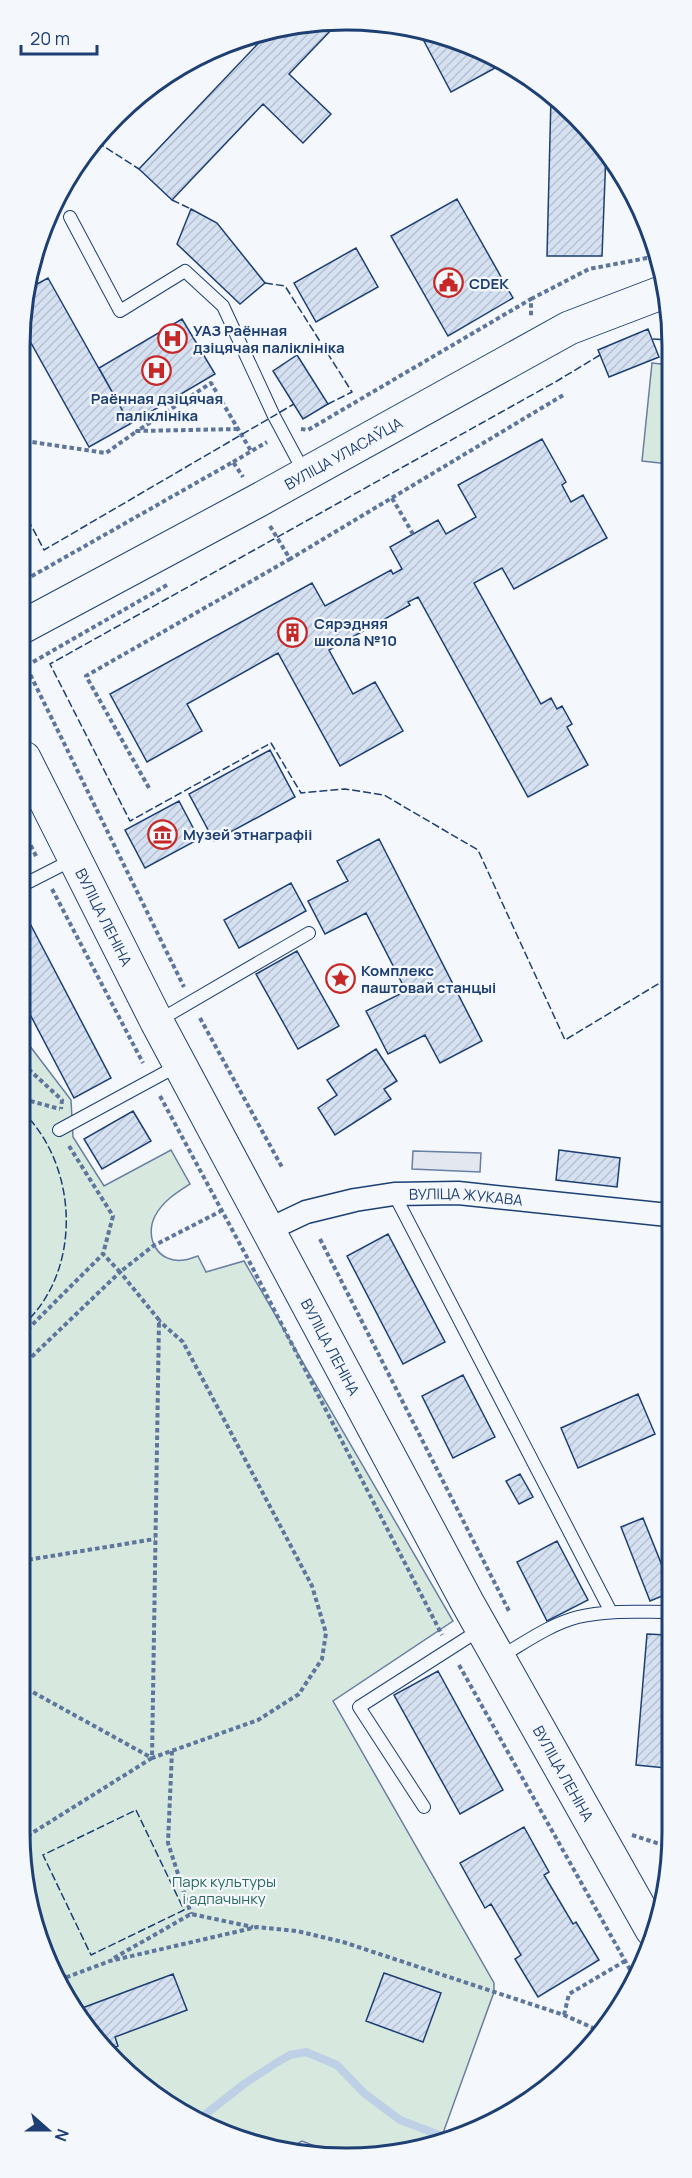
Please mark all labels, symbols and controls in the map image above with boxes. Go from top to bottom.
scale bar [21,18,98,56]
text: 20 m [30,26,70,50]
public building icon: CDEK [432,267,464,299]
place label: CDEK [469,273,509,294]
place label: УАЗ Раённая дзіцячая паліклініка [193,320,345,358]
hospital icon: УАЗ Раённая дзіцячая паліклініка [156,323,188,355]
hospital icon: Раённая дзіцячая паліклініка [141,355,173,387]
place label: Раённая дзіцячая паліклініка [91,388,223,426]
street label: ВУЛІЦА УЛАСАЎЦА [280,412,406,494]
place label: Сярэдняя школа №10 [314,613,397,651]
building icon: Сярэдняя школа №10 [277,616,309,648]
museum icon: Музей этнаграфіі [146,818,178,850]
place label: Музей этнаграфіі [183,824,312,845]
street label: ВУЛІЦА ЛЕНІНА [71,864,138,970]
place label: Комплекс паштовай станцыі [361,960,496,998]
place icon: Комплекс паштовай станцыі [324,963,356,995]
street label: ВУЛІЦА ЖУКАВА [409,1182,524,1210]
street label: ВУЛІЦА ЛЕНІНА [296,1295,365,1399]
street label: ВУЛІЦА ЛЕНІНА [528,1722,599,1826]
park label: Парк культуры і адпачынку [172,1871,276,1909]
north arrow [18,2100,78,2160]
text: N [50,2126,74,2145]

